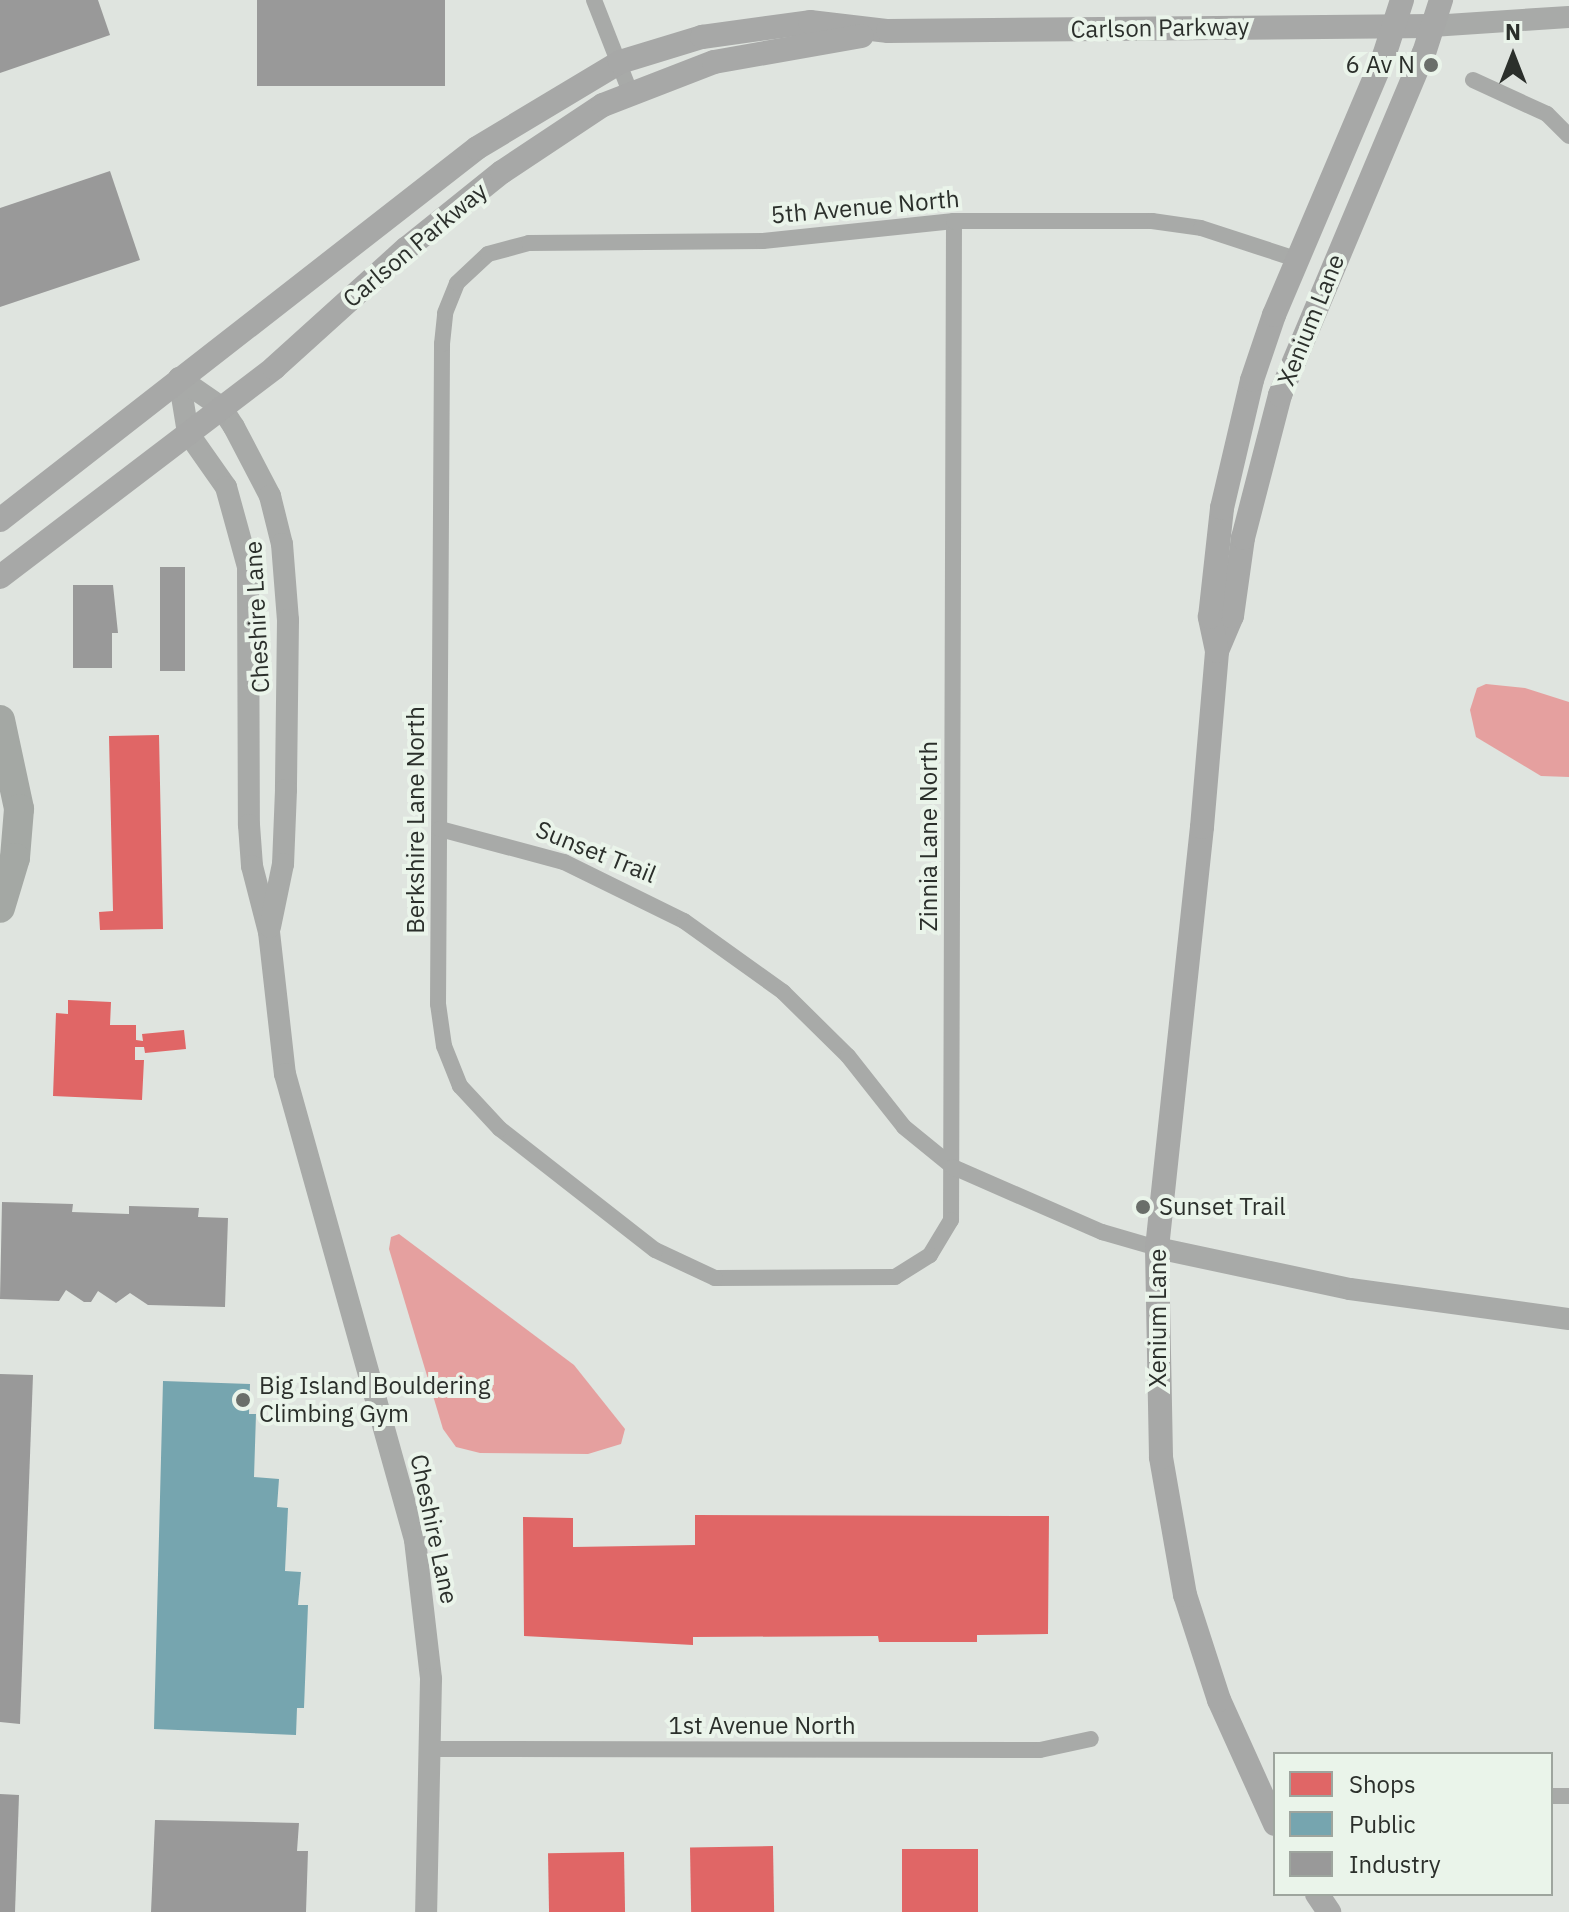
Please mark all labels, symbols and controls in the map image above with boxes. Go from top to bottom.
street label: Carlson Parkway [1070,12,1250,44]
north arrow [1473,16,1553,96]
text: N [1505,17,1521,46]
place label: 6 Av N [1346,51,1415,79]
marker: 6 Av N [1422,56,1440,74]
street label: Carlson Parkway [337,176,493,314]
street label: 5th Avenue North [769,184,961,230]
street label: Xenium Lane [1272,250,1350,390]
street label: Cheshire Lane [239,540,275,694]
street label: Berkshire Lane North [402,706,430,934]
street label: Zinnia Lane North [915,741,943,931]
street label: Sunset Trail [532,815,660,889]
place label: Sunset Trail [1159,1193,1286,1221]
marker: Sunset Trail [1134,1198,1152,1216]
street label: Xenium Lane [1144,1248,1172,1388]
place label: Big Island Bouldering Climbing Gym [259,1372,490,1428]
marker: Big Island Bouldering Climbing Gym [234,1391,252,1409]
street label: Cheshire Lane [404,1452,464,1606]
street label: 1st Avenue North [668,1712,856,1740]
legend [1273,1752,1553,1896]
text: Shops [1349,1768,1416,1800]
text: Public [1349,1808,1416,1840]
text: Industry [1349,1848,1441,1880]

